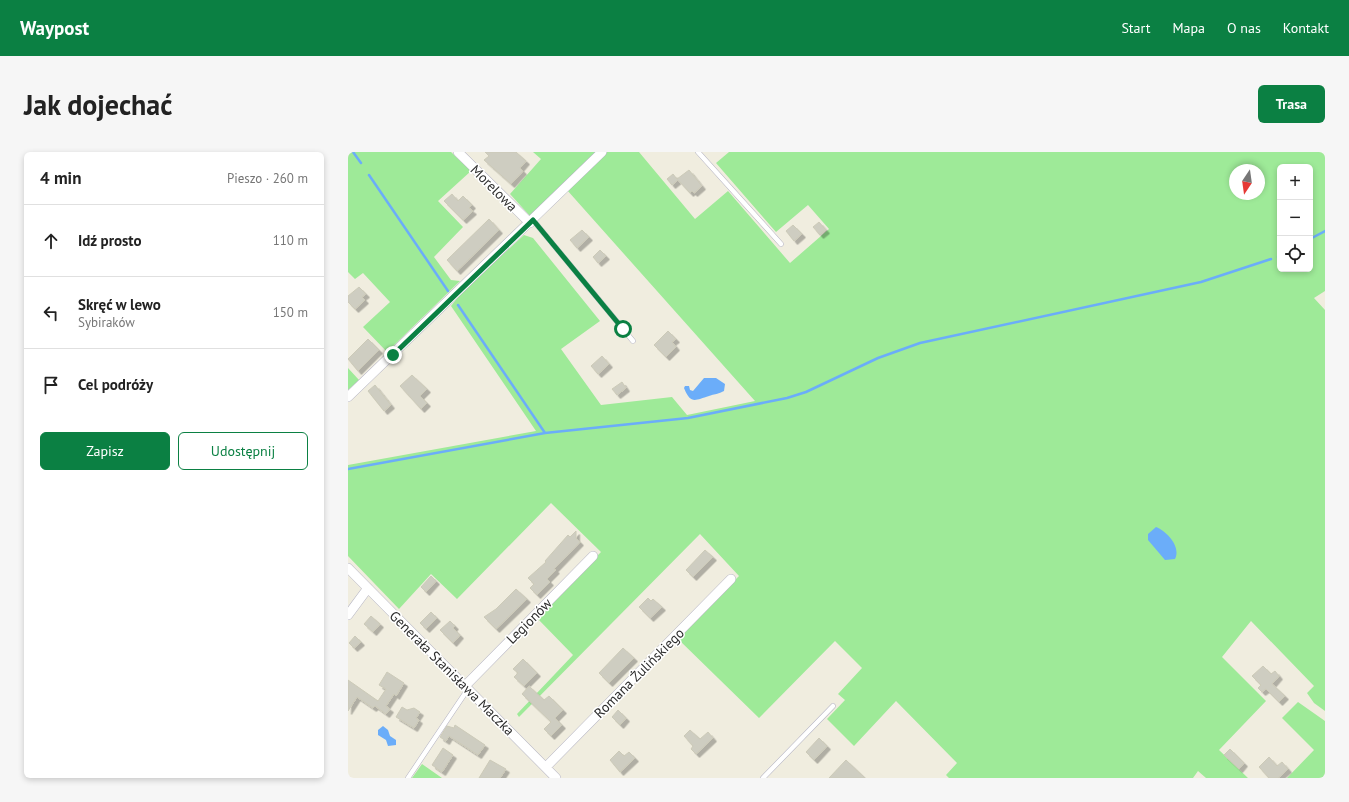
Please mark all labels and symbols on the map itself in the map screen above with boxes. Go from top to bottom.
street label: Morelowa [467,161,521,215]
north arrow [1229,164,1265,200]
route start [614,320,632,338]
route end [384,346,402,364]
street label: Legionów [502,594,556,648]
street label: Generała Stanisława Maczka [386,607,518,739]
street label: Romana Żulińskiego [590,624,688,722]

